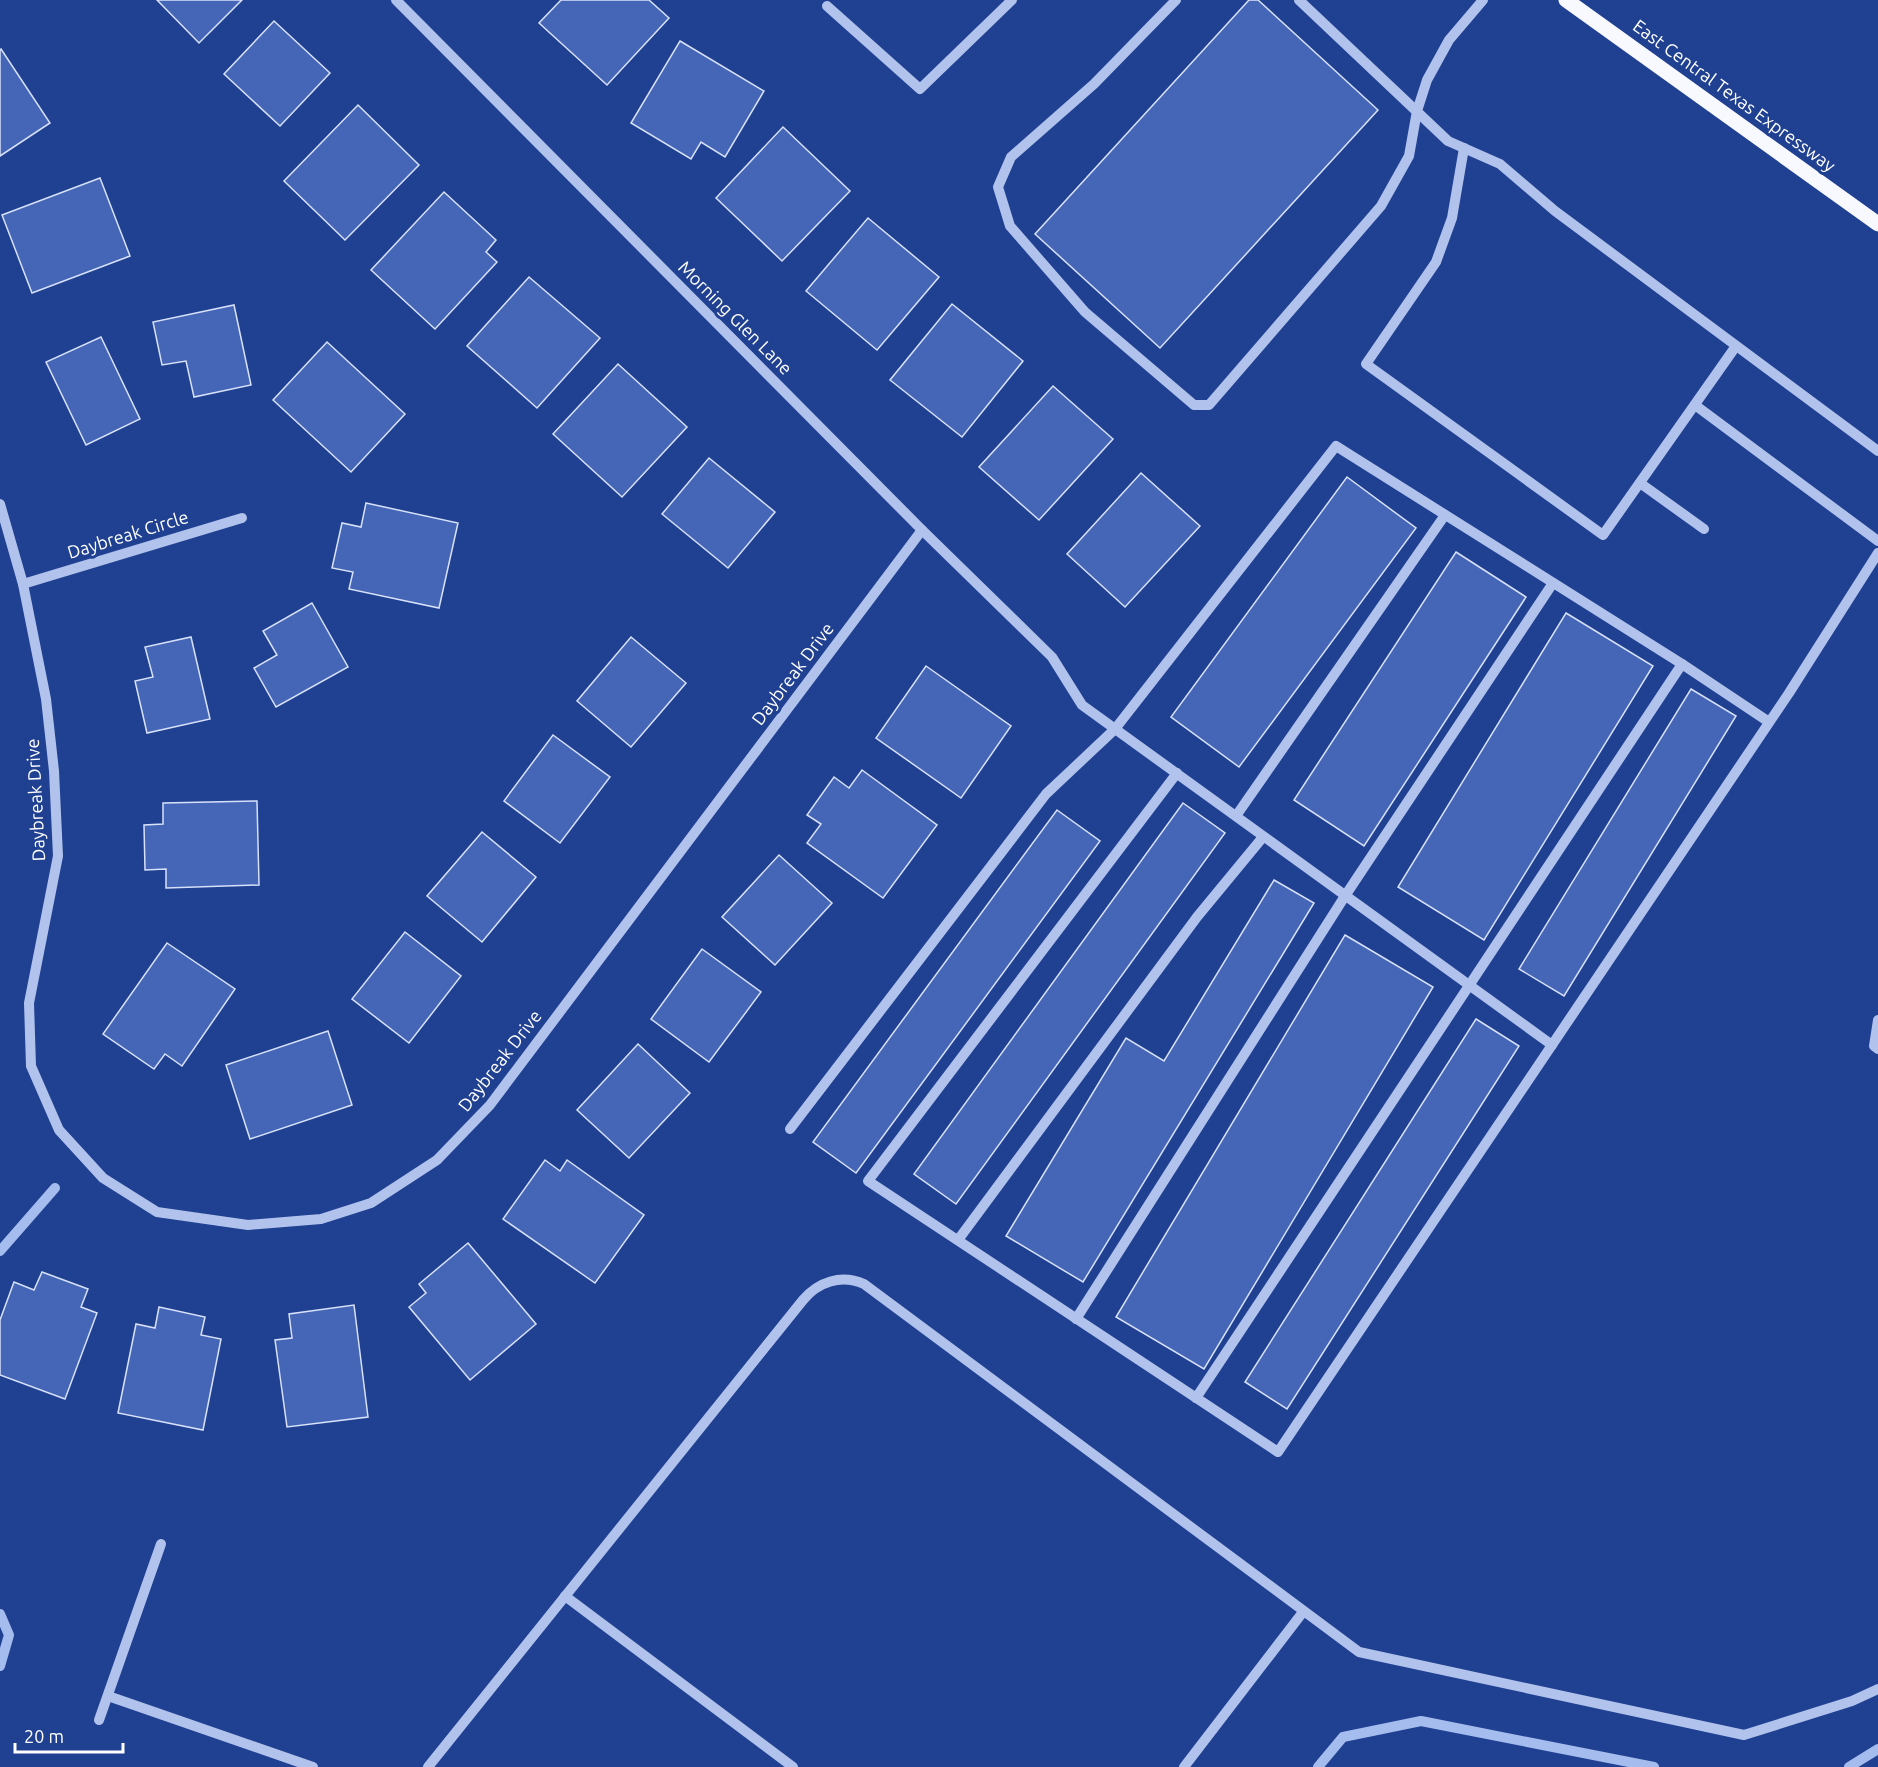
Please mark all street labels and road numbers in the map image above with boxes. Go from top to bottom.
street label: East Central Texas Expressway [1630,15,1840,175]
street label: Morning Glen Lane [675,256,797,378]
street label: Daybreak Circle [65,506,191,562]
street label: Daybreak Drive [747,618,837,728]
street label: Daybreak Drive [22,738,48,862]
street label: Daybreak Drive [453,1006,545,1115]

